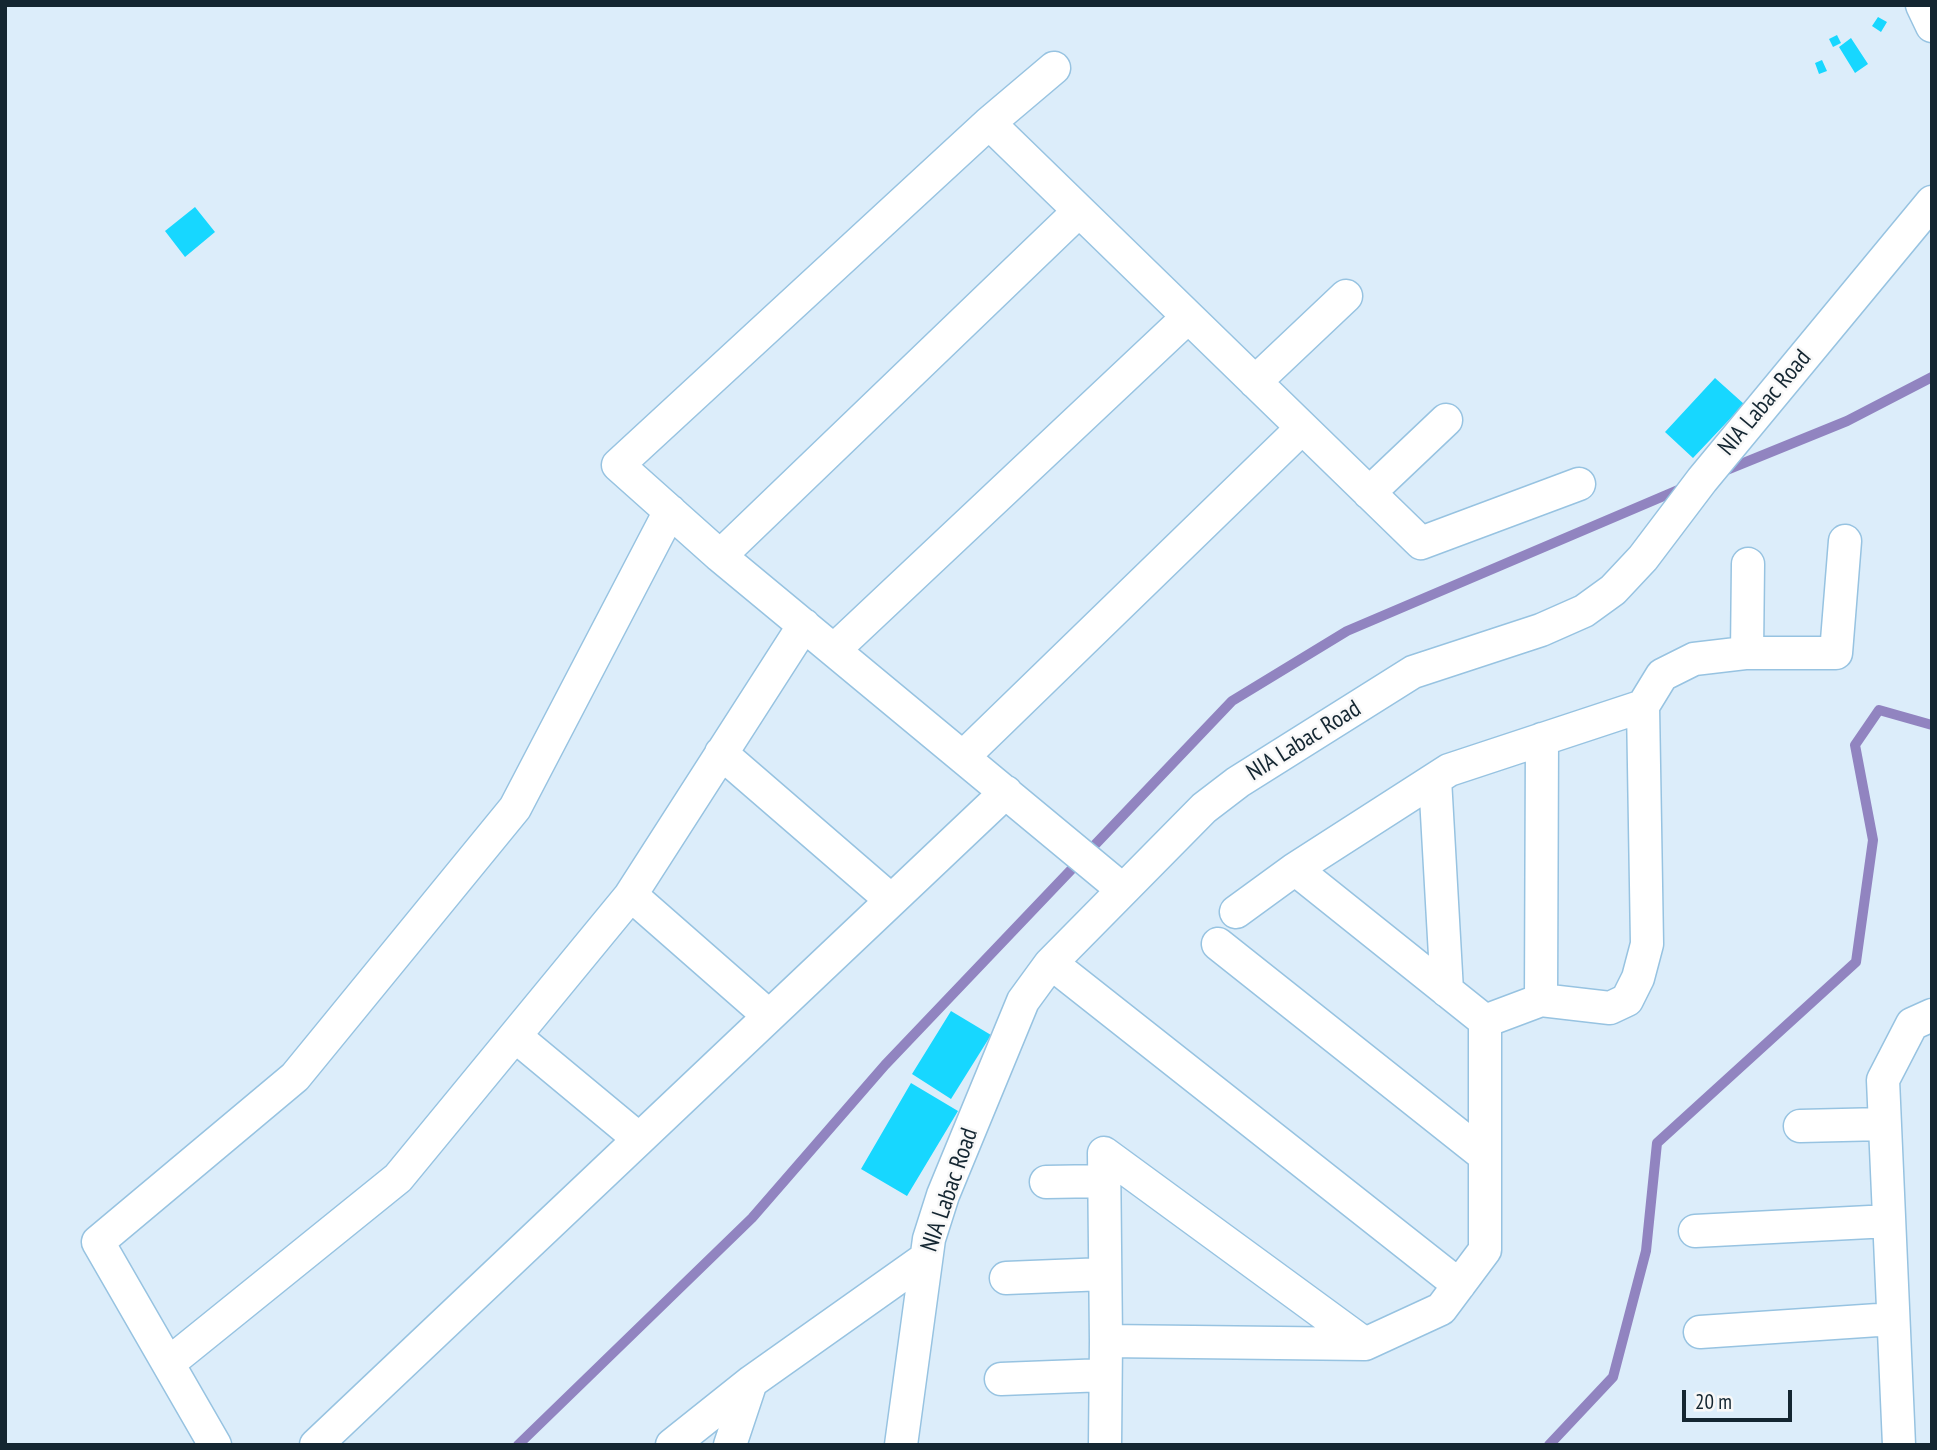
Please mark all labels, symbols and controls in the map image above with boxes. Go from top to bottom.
street label: NIA Labac Road [1713,344,1817,462]
street label: NIA Labac Road [1242,695,1366,787]
street label: NIA Labac Road [915,1124,985,1256]
scale bar [1685,1376,1795,1420]
text: 20 m [1695,1388,1732,1415]

